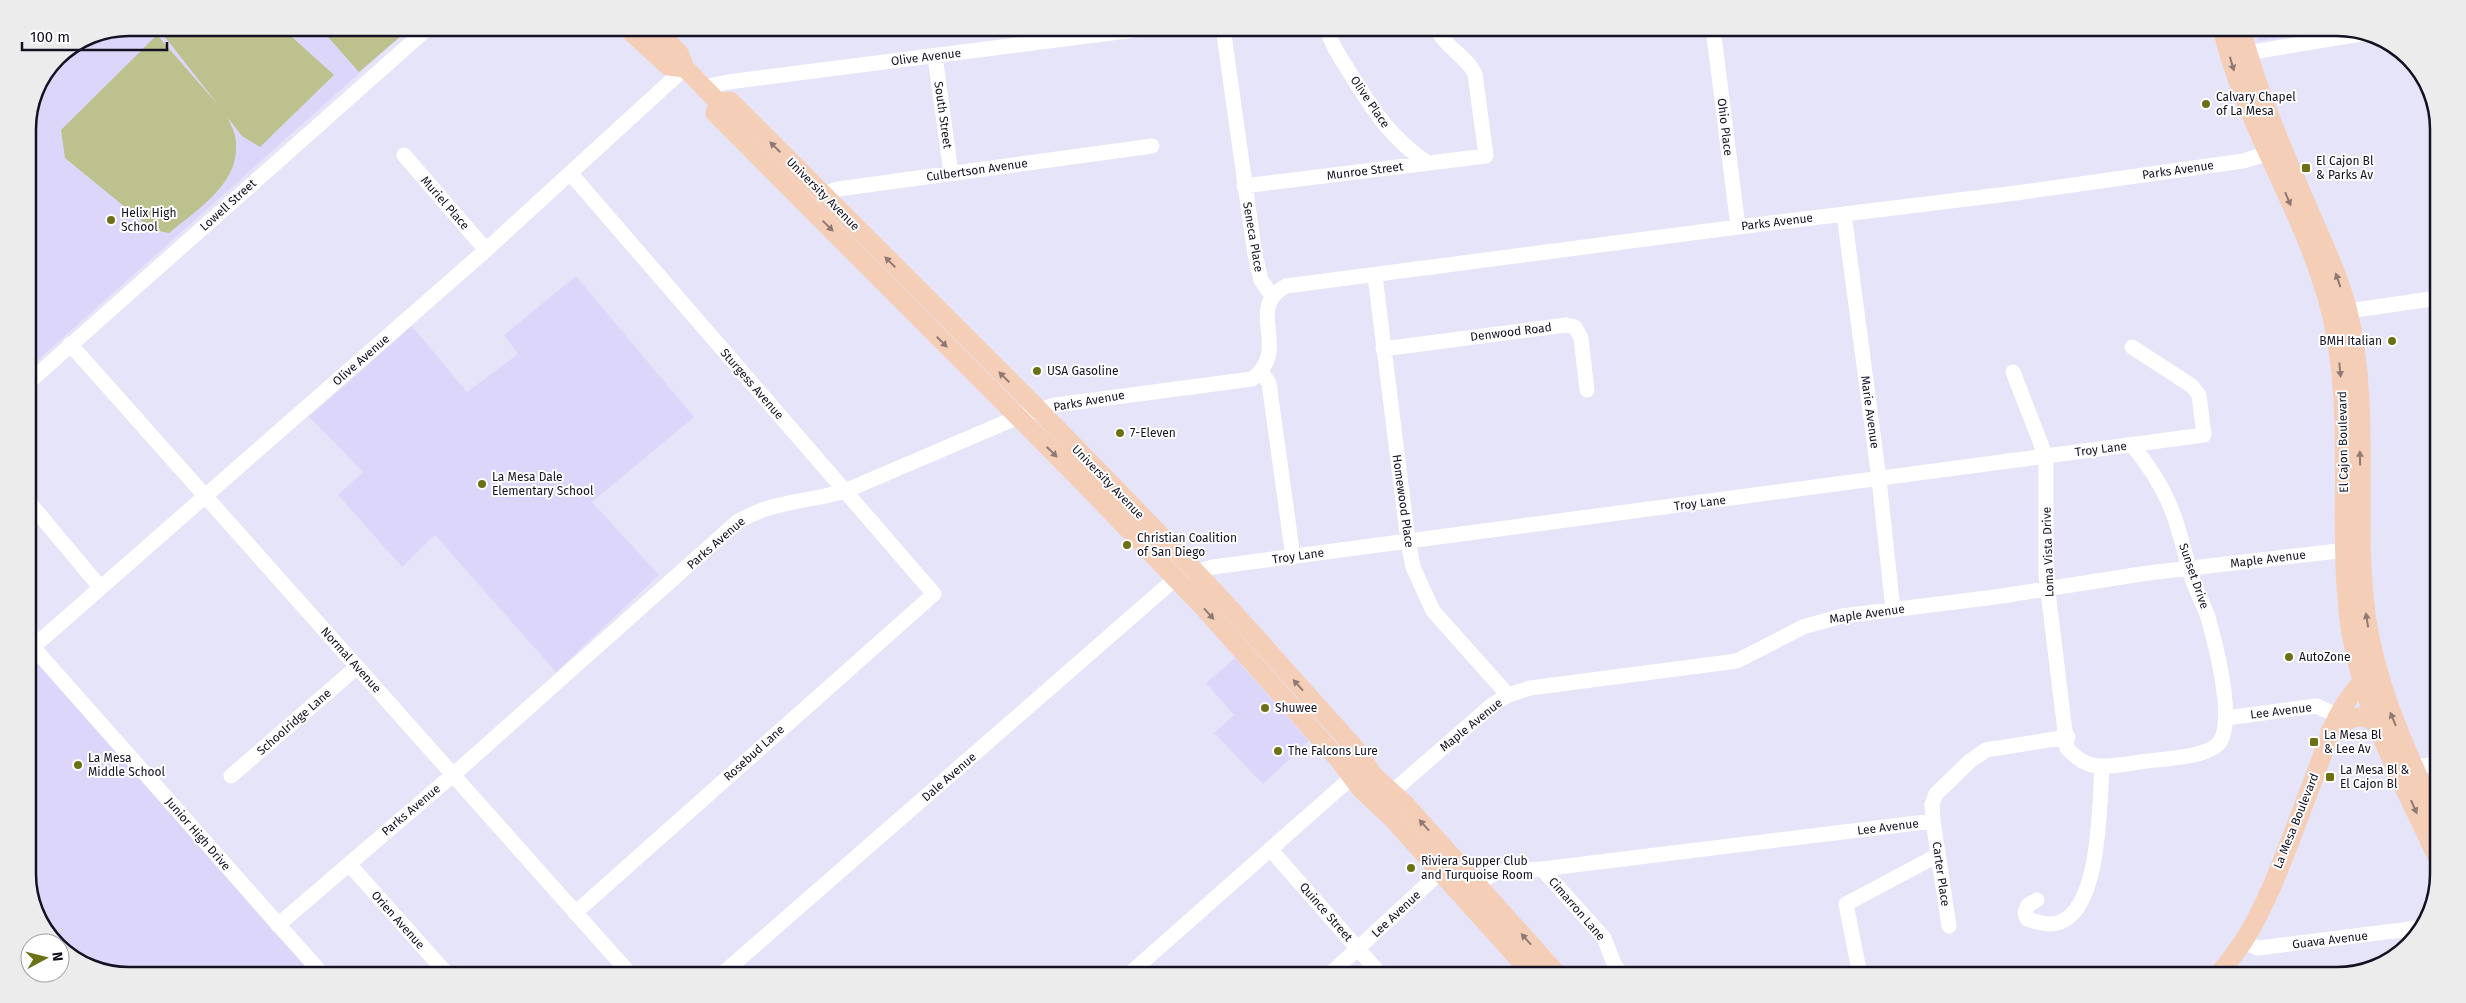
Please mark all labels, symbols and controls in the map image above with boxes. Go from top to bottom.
scale bar [22,20,168,52]
text: 100 m [30,28,70,46]
street label: Olive Avenue [890,46,962,68]
one-way arrow [2228,57,2236,72]
street label: Olive Place [1348,73,1392,131]
street label: South Street [931,81,955,150]
place label: Calvary Chapel of La Mesa [2216,90,2296,118]
street label: Ohio Place [1715,97,1735,157]
marker: Calvary Chapel of La Mesa [2200,98,2212,110]
one-way arrow [770,141,782,153]
place label: El Cajon Bl & Parks Av [2316,154,2374,182]
street label: University Avenue [784,155,862,233]
street label: Culbertson Avenue [925,156,1029,184]
street label: Parks Avenue [2141,158,2215,182]
street label: Munroe Street [1326,159,1405,183]
marker: El Cajon Bl & Parks Av [2300,162,2312,174]
street label: Muriel Place [418,173,472,233]
street label: Lowell Street [197,176,259,234]
one-way arrow [2284,192,2292,206]
street label: Seneca Place [1240,201,1266,273]
place label: Helix High School [121,206,176,234]
street label: Parks Avenue [1740,211,1814,233]
marker: Helix High School [105,214,117,226]
one-way arrow [821,220,833,232]
one-way arrow [884,256,896,268]
one-way arrow [2334,272,2342,287]
street label: Denwood Road [1469,320,1553,344]
street label: Olive Avenue [330,332,392,388]
place label: BMH Italian [2319,334,2382,348]
one-way arrow [936,335,948,347]
marker: BMH Italian [2386,335,2398,347]
street label: Sturgess Avenue [718,346,786,422]
one-way arrow [2336,362,2344,378]
place label: USA Gasoline [1047,364,1118,378]
marker: USA Gasoline [1031,365,1043,377]
one-way arrow [999,372,1011,384]
street label: Marie Avenue [1858,375,1882,449]
street label: Parks Avenue [1052,388,1126,414]
street label: El Cajon Boulevard [2335,391,2351,493]
place label: 7-Eleven [1130,426,1176,440]
marker: 7-Eleven [1114,427,1126,439]
street label: Troy Lane [2074,439,2128,459]
street label: University Avenue [1069,442,1147,522]
one-way arrow [1046,446,1058,458]
one-way arrow [2356,449,2364,465]
street label: Homewood Place [1390,454,1416,548]
place label: La Mesa Dale Elementary School [492,470,594,498]
marker: La Mesa Dale Elementary School [476,478,488,490]
street label: Troy Lane [1673,493,1727,513]
street label: Loma Vista Drive [2039,507,2057,597]
street label: Parks Avenue [684,514,748,572]
place label: Christian Coalition of San Diego [1137,531,1237,559]
marker: Christian Coalition of San Diego [1121,539,1133,551]
street label: Sunset Drive [2176,541,2212,611]
street label: Troy Lane [1271,545,1325,567]
street label: Maple Avenue [2229,547,2307,571]
street label: Maple Avenue [1828,602,1906,626]
one-way arrow [1203,607,1215,619]
one-way arrow [2363,611,2371,627]
street label: Normal Avenue [318,624,384,696]
place label: AutoZone [2299,650,2351,664]
marker: AutoZone [2283,651,2295,663]
one-way arrow [1293,678,1304,691]
street label: Schoolridge Lane [254,686,334,758]
street label: Maple Avenue [1437,696,1505,754]
street label: Lee Avenue [2249,700,2313,722]
place label: Shuwee [1275,701,1317,715]
marker: Shuwee [1259,702,1271,714]
one-way arrow [2388,712,2396,726]
street label: Rosebud Lane [721,722,787,784]
place label: La Mesa Bl & Lee Av [2324,728,2382,756]
marker: La Mesa Bl & Lee Av [2308,736,2320,748]
place label: The Falcons Lure [1288,744,1378,758]
marker: The Falcons Lure [1272,745,1284,757]
street label: Dale Avenue [919,750,979,804]
place label: La Mesa Middle School [88,751,166,779]
marker: La Mesa Middle School [72,759,84,771]
place label: La Mesa Bl & El Cajon Bl [2340,763,2410,791]
street label: La Mesa Boulevard [2270,771,2322,871]
marker: La Mesa Bl & El Cajon Bl [2324,771,2336,783]
street label: Parks Avenue [379,781,443,839]
street label: Junior High Drive [163,795,233,873]
one-way arrow [2411,800,2419,814]
street label: Lee Avenue [1856,816,1920,838]
one-way arrow [1418,818,1429,831]
street label: Carter Place [1930,841,1952,907]
place label: Riviera Supper Club and Turquoise Room [1421,854,1533,882]
marker: Riviera Supper Club and Turquoise Room [1405,862,1417,874]
street label: Cimarron Lane [1546,875,1608,943]
street label: Quince Street [1297,880,1356,945]
street label: Orien Avenue [368,888,428,952]
street label: Lee Avenue [1369,888,1423,940]
street label: Guava Avenue [2291,928,2369,952]
north arrow [20,933,70,983]
one-way arrow [1520,934,1532,946]
text: N [48,951,66,962]

